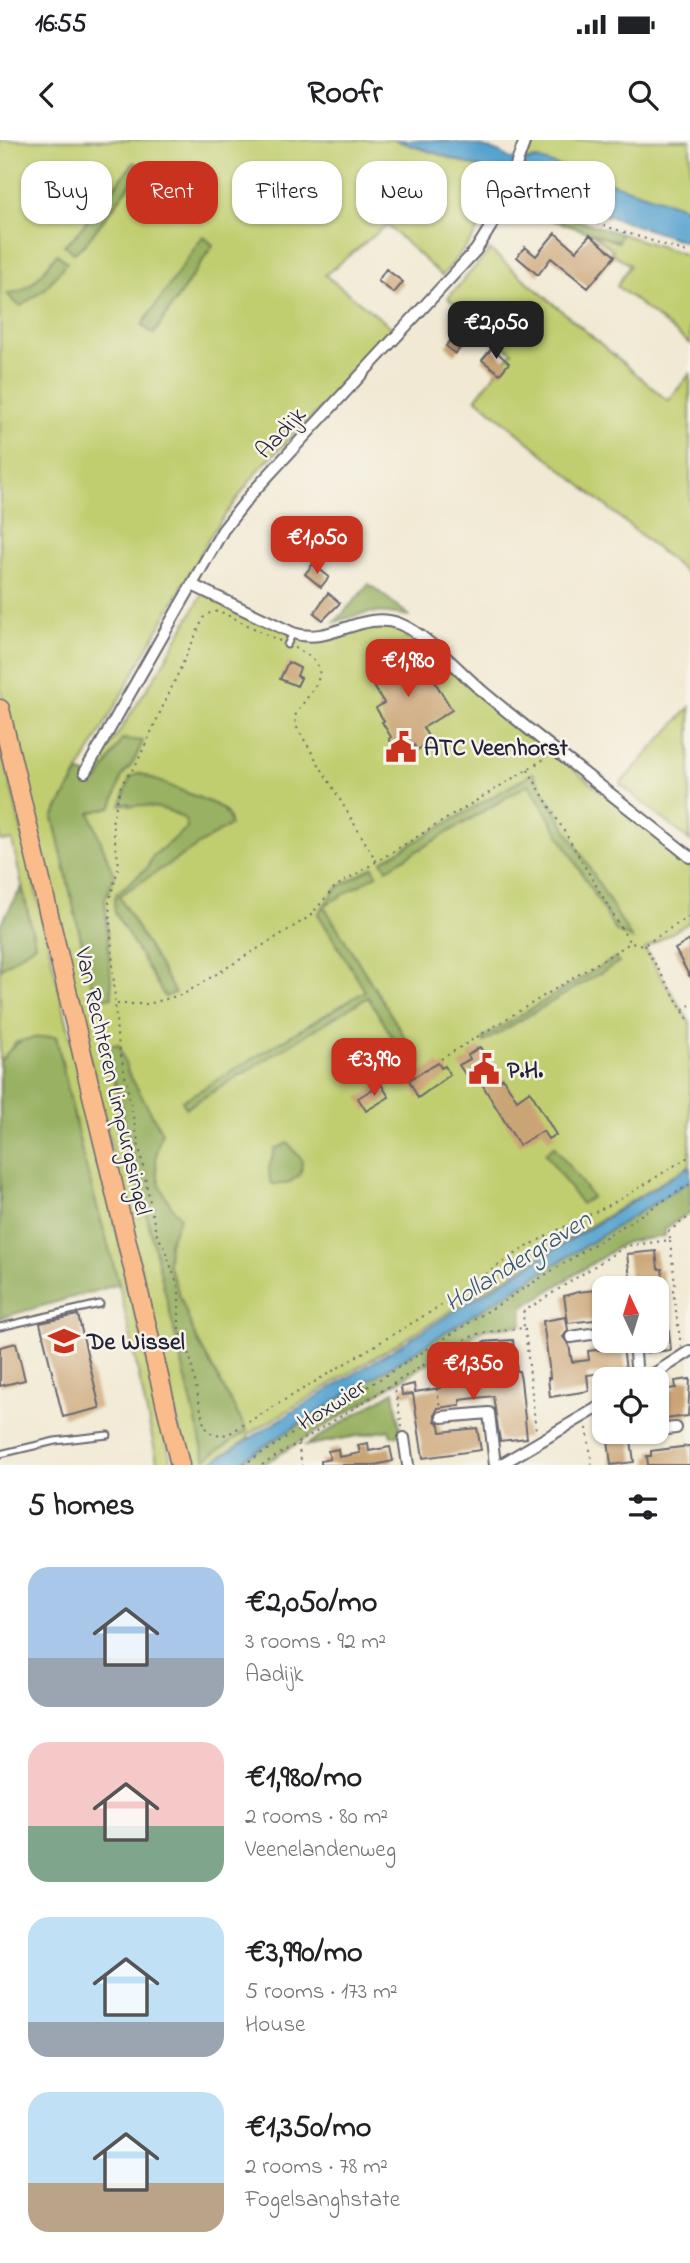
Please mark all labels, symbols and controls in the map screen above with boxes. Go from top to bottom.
text: 16:55 [35,6,87,44]
text: Roofr [308,71,382,118]
icon: back [28,76,66,114]
icon: search [624,76,662,114]
chip: Buy [21,161,112,224]
chip: Rent [126,161,218,224]
chip: Filters [232,161,342,224]
chip: New [356,161,447,224]
chip: Apartment [461,161,615,224]
pin: €2,050 [439,302,553,361]
text: €2,050 [464,307,528,340]
street label: Aadijk [248,399,316,468]
pin: €1,050 [260,516,374,576]
text: €1,050 [287,522,347,555]
pin: €1,980 [351,640,465,699]
text: €1,980 [382,645,434,678]
public building icon: ATC Veenhorst [384,730,418,764]
place label: ATC Veenhorst [424,732,569,767]
street label: Van Rechteren Limpurgsingel [63,943,159,1219]
pin: €3,990 [317,1038,431,1098]
text: €3,990 [347,1044,401,1077]
public building icon: P.H. [467,1052,501,1086]
place label: P.H. [507,1054,543,1089]
water label: Hollandergraven [438,1202,600,1323]
north arrow [592,1276,668,1353]
map controls [592,1276,669,1444]
school or university icon: De Wissel [47,1324,81,1358]
place label: De Wissel [86,1326,185,1361]
pin: €1,350 [416,1342,530,1402]
text: €1,350 [443,1348,503,1381]
button: locate [592,1367,669,1444]
street label: Hoxwier [291,1371,374,1441]
text: 5 homes [28,1485,135,1529]
icon: filters [624,1488,662,1526]
text: €2,050/mo [245,1582,377,1626]
icon: home [84,1595,168,1679]
text: 3 rooms · 92 m² [245,1626,386,1659]
text: Aadijk [245,1659,303,1692]
text: €1,980/mo [245,1757,362,1801]
icon: home [84,1770,168,1854]
text: 2 rooms · 80 m² [245,1801,388,1834]
text: Veenelandenweg [245,1834,396,1867]
text: €3,990/mo [245,1932,363,1976]
icon: home [84,1945,168,2029]
text: 5 rooms · 173 m² [245,1976,398,2009]
text: House [245,2009,305,2042]
text: €1,350/mo [245,2107,371,2151]
icon: home [84,2120,168,2204]
text: 2 rooms · 78 m² [245,2151,388,2184]
text: Fogelsanghstate [245,2184,400,2217]

